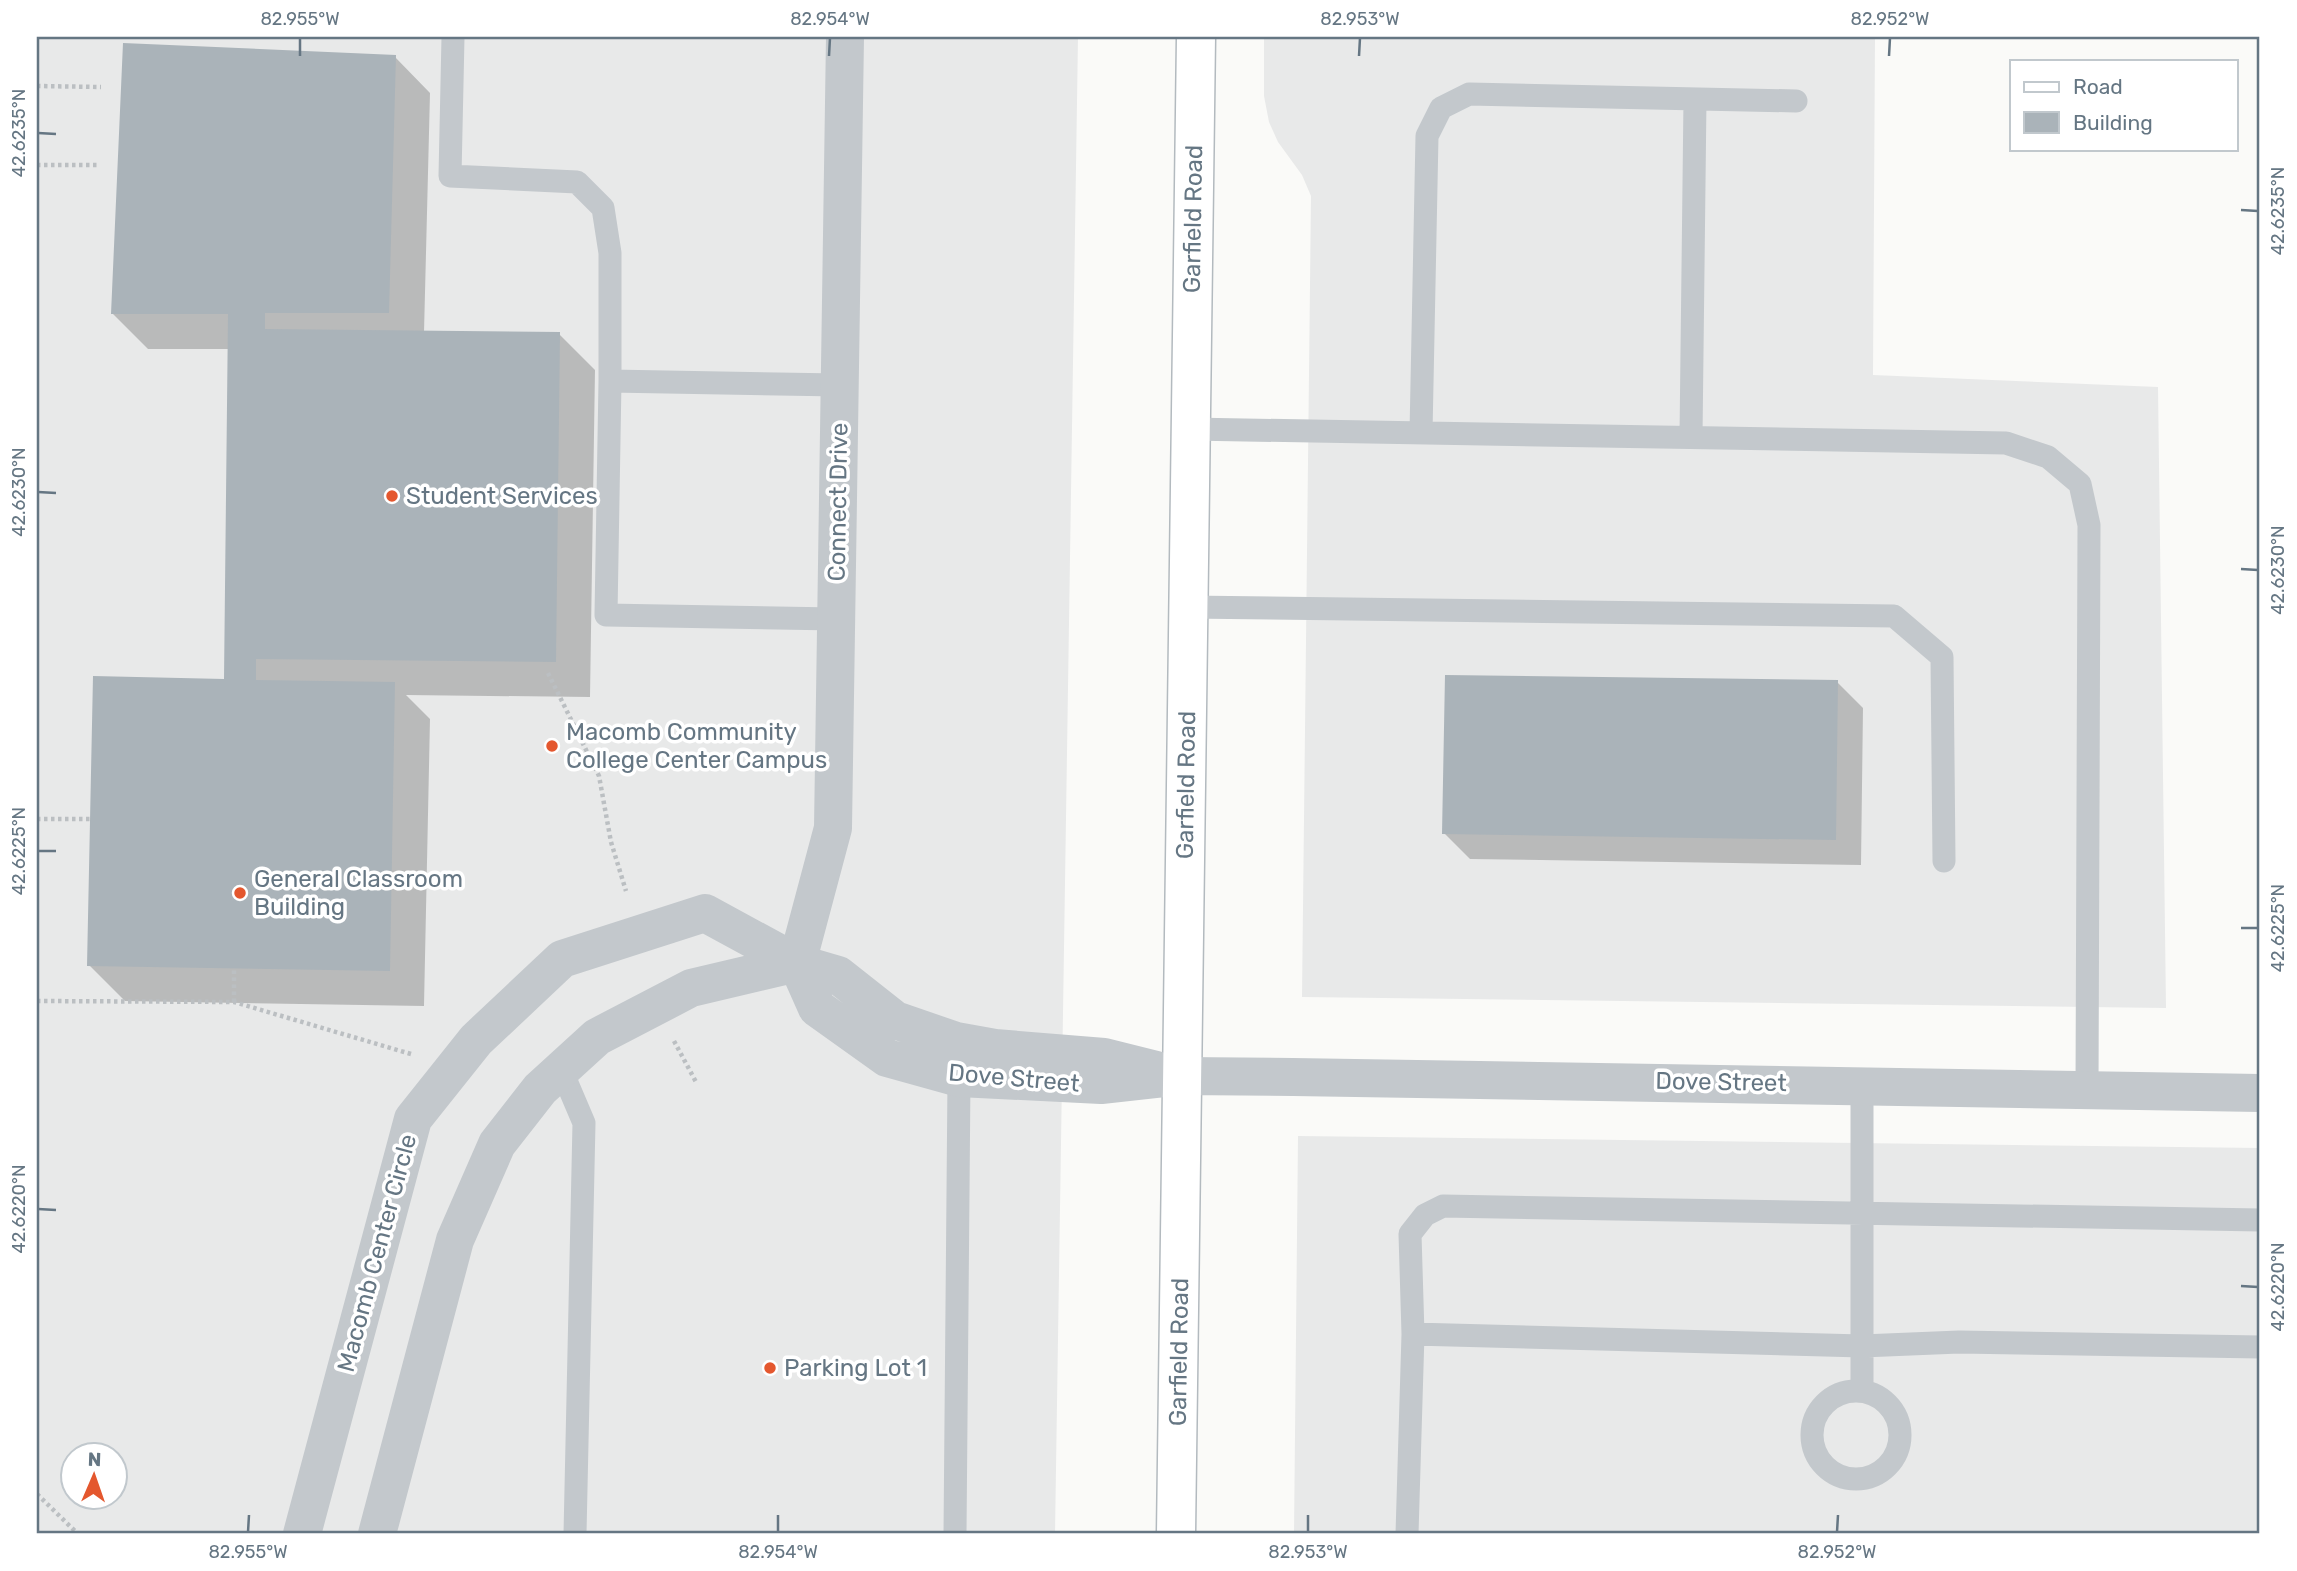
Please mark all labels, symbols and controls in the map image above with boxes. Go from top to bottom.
text: 82.955°W [260,8,340,30]
text: 82.954°W [790,8,870,30]
text: 82.953°W [1320,8,1400,30]
text: 82.952°W [1850,8,1930,30]
legend [2010,60,2238,150]
text: Road [2073,74,2123,99]
text: 42.6235°N [8,89,30,177]
text: Building [2073,110,2153,135]
street label: Garfield Road [1178,145,1208,293]
text: 42.6235°N [2267,167,2289,255]
street label: Connect Drive [823,422,853,582]
text: 42.6230°N [8,447,30,537]
place label: Student Services [406,482,598,510]
marker: Student Services [384,488,400,504]
text: 42.6230°N [2267,525,2289,615]
street label: Garfield Road [1171,711,1201,859]
place label: Macomb Community College Center Campus [566,718,827,774]
marker: Macomb Community College Center Campus [544,738,560,754]
text: 42.6225°N [8,807,30,895]
place label: General Classroom Building [254,865,463,921]
text: 42.6225°N [2267,884,2289,972]
marker: General Classroom Building [232,885,248,901]
street label: Dove Street [947,1058,1081,1098]
street label: Dove Street [1655,1067,1787,1097]
street label: Macomb Center Circle [332,1131,422,1375]
text: 42.6220°N [8,1165,30,1254]
text: 42.6220°N [2267,1243,2289,1332]
street label: Garfield Road [1164,1278,1194,1426]
place label: Parking Lot 1 [784,1354,927,1382]
marker: Parking Lot 1 [762,1360,778,1376]
north arrow [60,1442,130,1512]
text: N [87,1448,102,1471]
text: 82.955°W [208,1541,288,1563]
text: 82.954°W [738,1541,818,1563]
text: 82.953°W [1268,1541,1348,1563]
text: 82.952°W [1797,1541,1877,1563]

